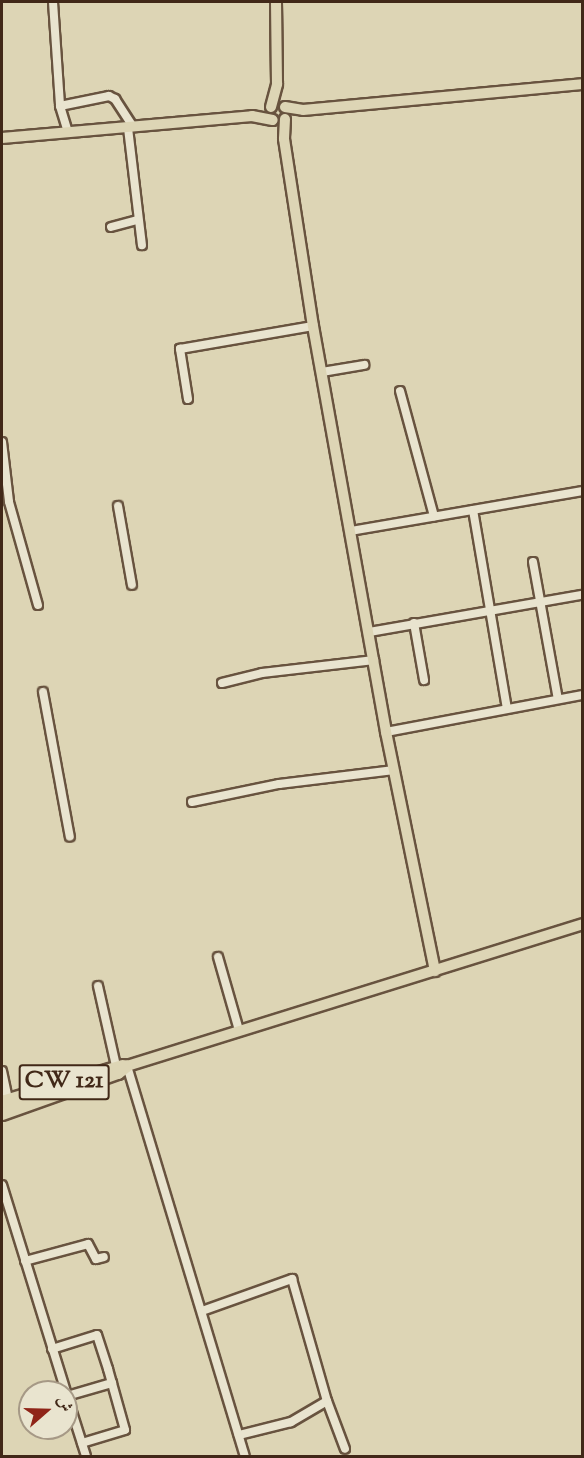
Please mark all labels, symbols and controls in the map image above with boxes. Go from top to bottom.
road number: CW 121 [17,1061,110,1103]
north arrow [18,1380,78,1440]
text: ش [50,1393,77,1416]

